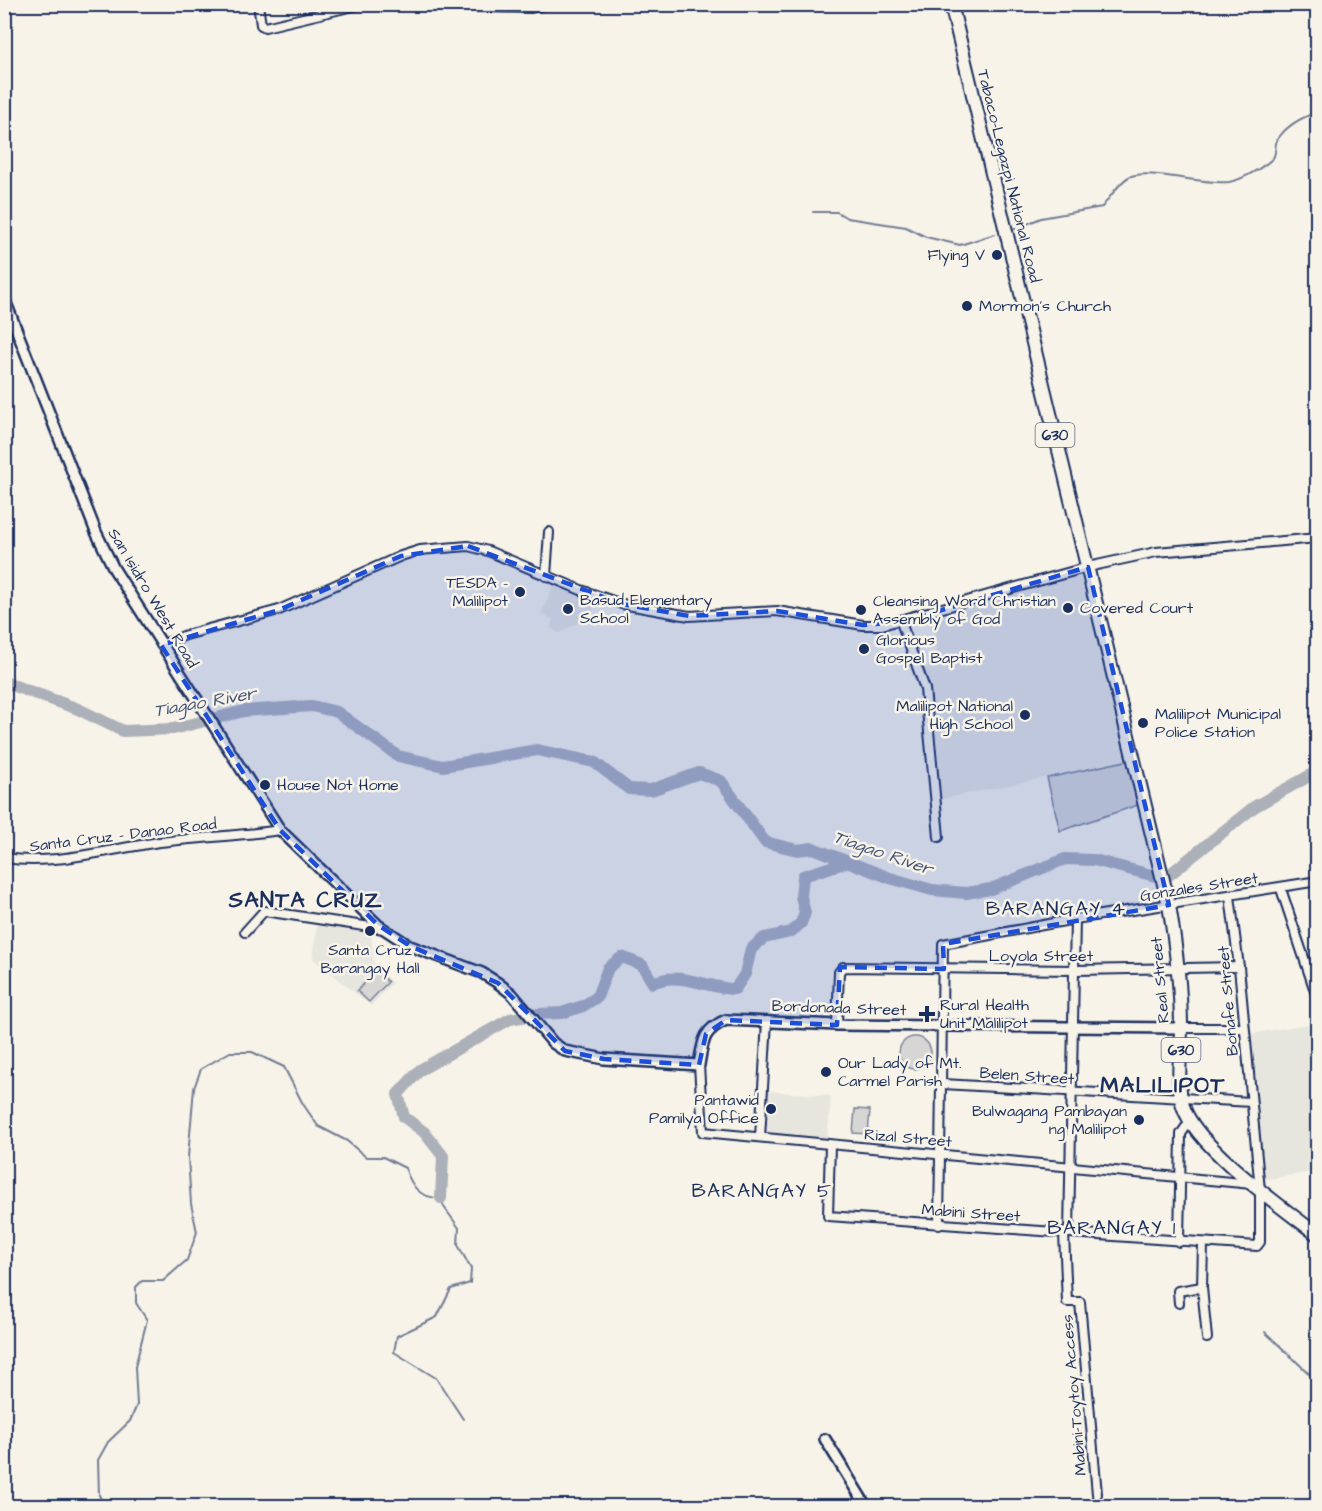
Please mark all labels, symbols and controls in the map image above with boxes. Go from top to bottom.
street label: Tabaco-Legazpi National Road [971,67,1046,285]
place label: Flying V [928,244,985,267]
marker: Flying V [990,248,1004,262]
place label: Mormon's Church [979,295,1111,317]
marker: Mormon's Church [960,299,974,313]
road number: 630 [1036,423,1074,447]
street label: San Isidro West Road [102,524,204,672]
place label: TESDA - Malilipot [446,572,509,612]
marker: TESDA - Malilipot [513,585,527,599]
place label: Basud Elementary School [580,589,712,629]
place label: Cleansing Word Christian Assembly of God [873,590,1056,631]
place label: Covered Court [1080,597,1194,619]
marker: Covered Court [1061,601,1075,615]
marker: Basud Elementary School [561,602,575,616]
marker: Cleansing Word Christian Assembly of God [854,603,868,617]
place label: Glorious Gospel Baptist [876,629,983,669]
marker: Glorious Gospel Baptist [857,642,871,656]
water label: Tiagao River [152,680,260,724]
place label: Malilipot National High School [896,695,1013,736]
place label: Malilipot Municipal Police Station [1155,703,1281,743]
marker: Malilipot National High School [1018,708,1032,722]
marker: Malilipot Municipal Police Station [1136,716,1150,730]
place label: House Not Home [277,774,399,796]
marker: House Not Home [258,778,272,792]
street label: Santa Cruz – Danao Road [28,813,218,857]
water label: Tiagao River [830,824,938,883]
street label: Gonzales Street [1138,867,1260,907]
district label: SANTA CRUZ [228,885,383,916]
district label: BARANGAY 4 [986,895,1126,923]
marker: Santa Cruz Barangay Hall [363,924,377,938]
street label: Real Street [1145,935,1175,1024]
place label: Santa Cruz Barangay Hall [321,939,419,980]
street label: Loyola Street [989,945,1094,968]
street label: Bonafe Street [1212,945,1244,1057]
place label: Rural Health Unit Malilipot [940,994,1029,1034]
street label: Bordonada Street [771,995,907,1021]
marker: Rural Health Unit Malilipot [918,1005,936,1023]
road number: 630 [1162,1038,1200,1062]
place label: Our Lady of Mt. Carmel Parish [838,1052,962,1092]
street label: Belen Street [979,1062,1076,1090]
marker: Our Lady of Mt. Carmel Parish [819,1065,833,1079]
district label: MALILIPOT [1100,1070,1226,1101]
place label: Pantawid Pamilya Office [649,1089,759,1130]
place label: Bulwagang Pambayan ng Malilipot [972,1100,1128,1141]
marker: Pantawid Pamilya Office [764,1102,778,1116]
marker: Bulwagang Pambayan ng Malilipot [1132,1113,1146,1127]
street label: Rizal Street [863,1123,953,1153]
district label: BARANGAY 5 [691,1177,833,1205]
street label: Mabini Street [921,1199,1022,1227]
district label: BARANGAY 1 [1047,1214,1177,1242]
street label: Mabini-Toytoy Access [1056,1313,1093,1477]

